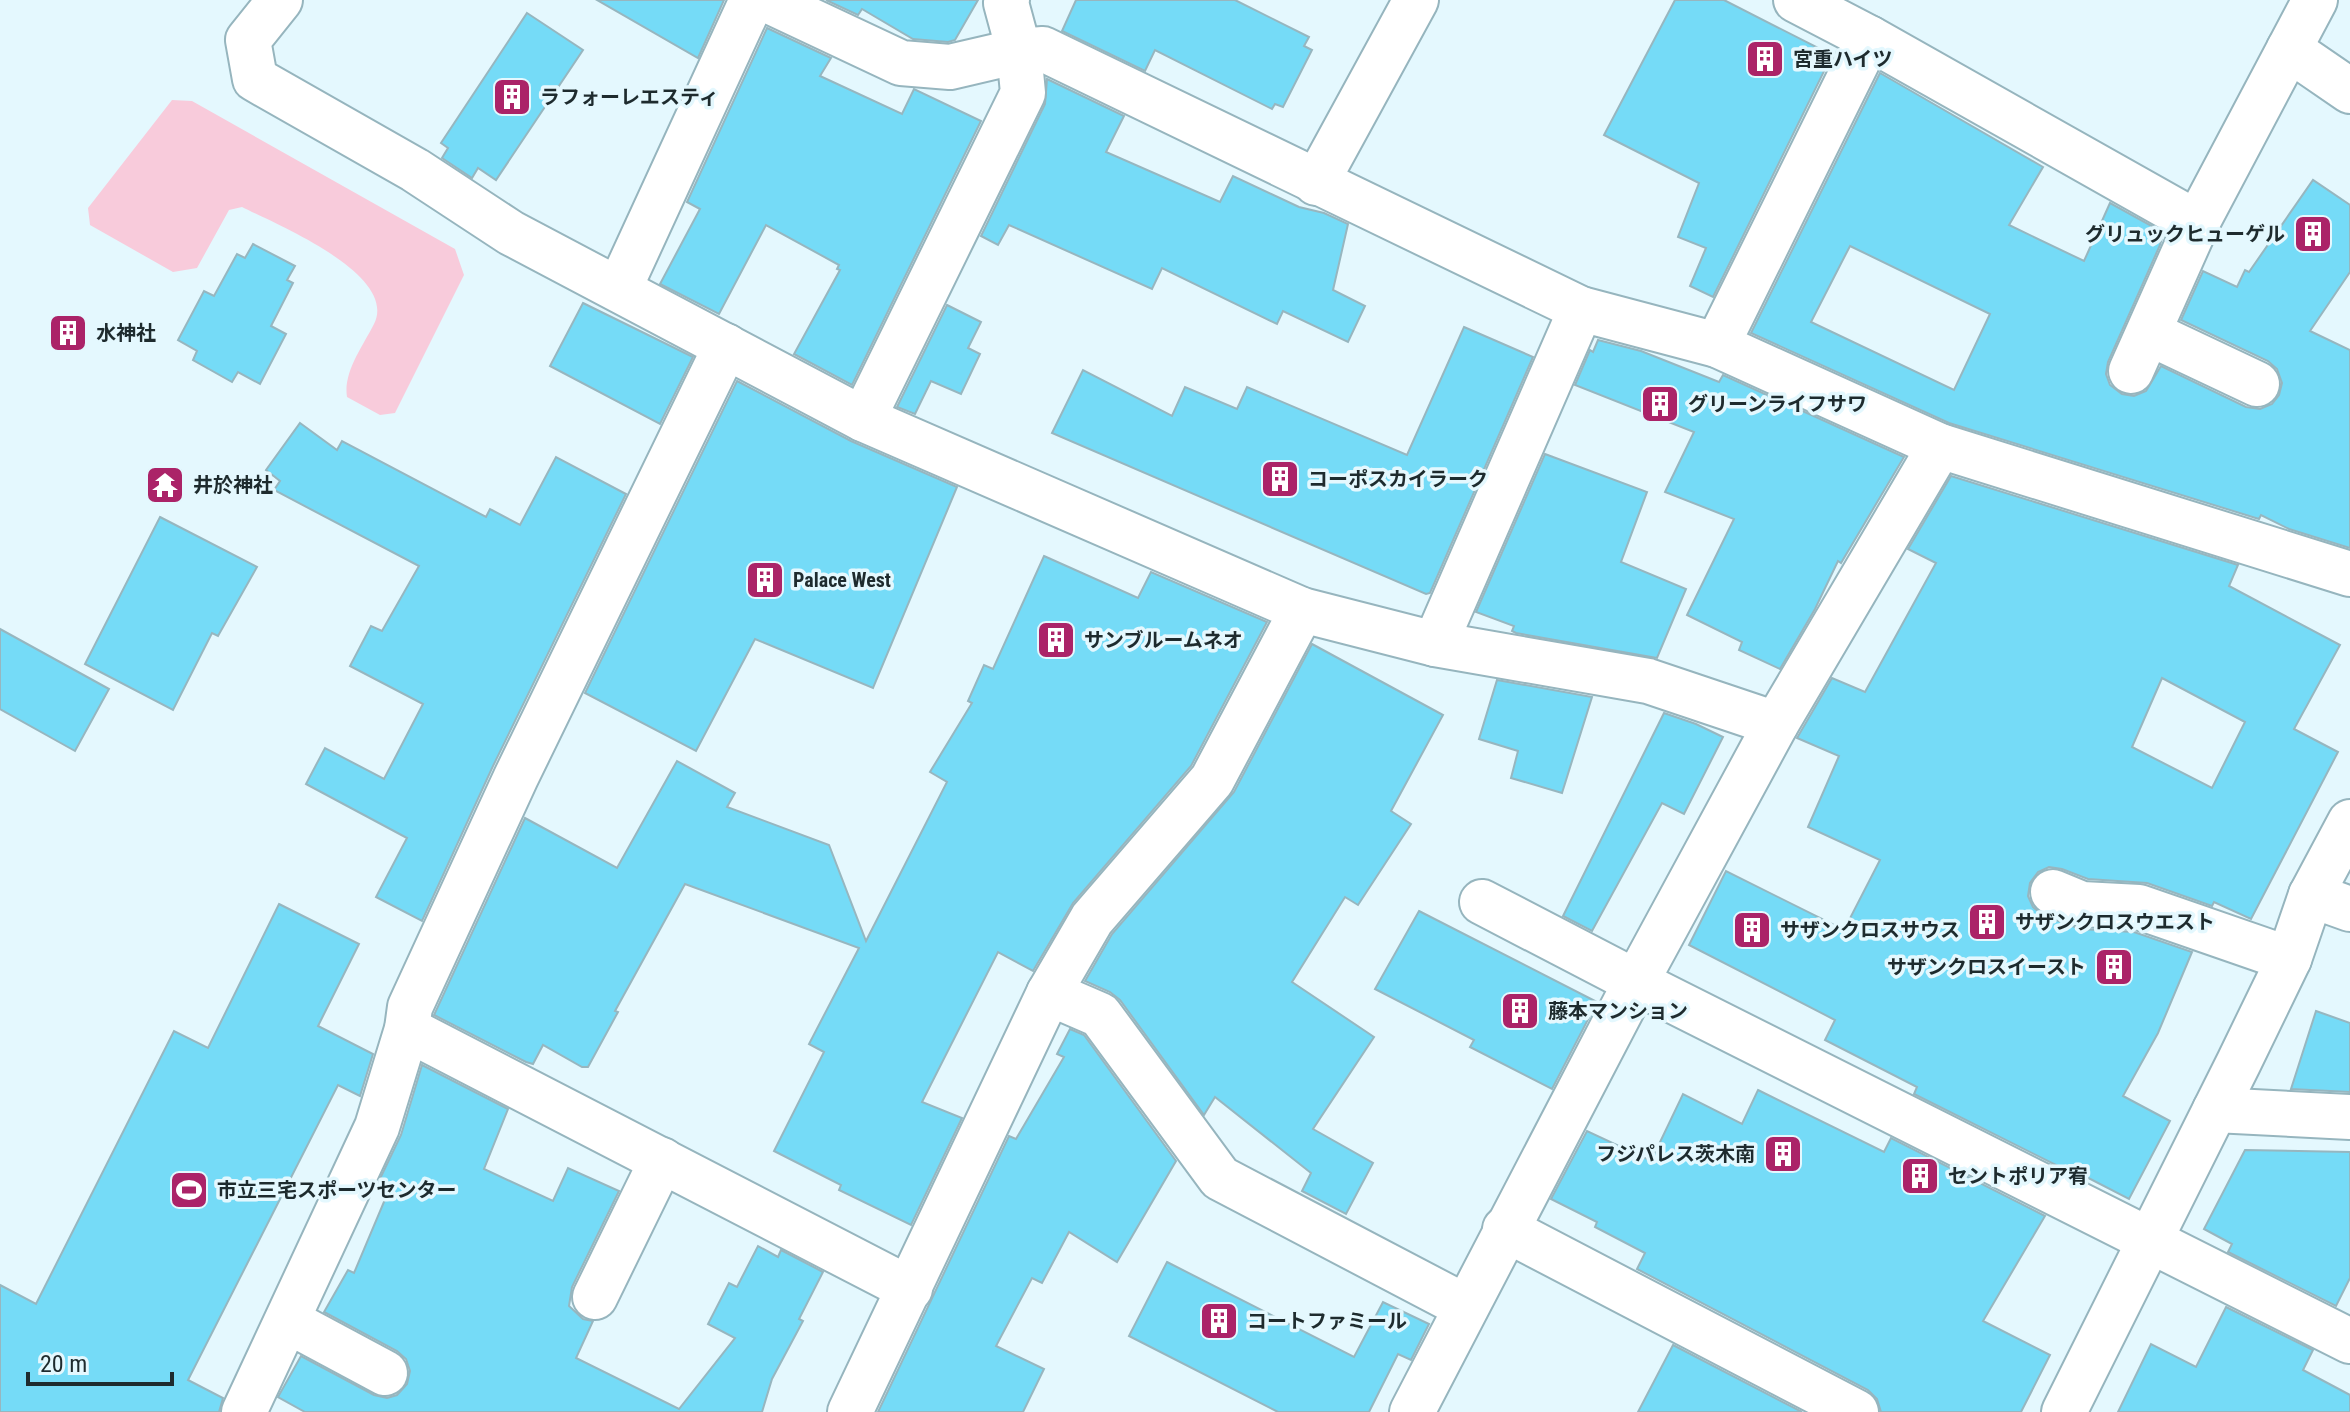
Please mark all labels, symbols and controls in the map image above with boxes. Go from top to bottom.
building icon: 宮重ハイツ [1744,38,1786,80]
place label: 宮重ハイツ [1793,47,1893,71]
building icon: ラフォーレエスティ [491,76,533,118]
place label: ラフォーレエスティ [540,85,719,109]
building icon: グリュックヒューゲル [2292,213,2334,255]
place label: グリュックヒューゲル [2085,222,2285,246]
building icon: 水神社 [47,312,89,354]
place label: 水神社 [96,321,156,345]
building icon: グリーンライフサワ [1639,383,1681,425]
place label: グリーンライフサワ [1688,392,1867,416]
building icon: コーポスカイラーク [1259,458,1301,500]
temple icon: 井於神社 [144,464,186,506]
place label: コーポスカイラーク [1308,467,1488,491]
place label: 井於神社 [193,473,273,497]
building icon: Palace West [744,559,786,601]
place label: Palace West [793,568,891,592]
building icon: サンブルームネオ [1035,619,1077,661]
place label: サンブルームネオ [1084,628,1243,652]
building icon: サザンクロスウエスト [1966,901,2008,943]
building icon: サザンクロスサウス [1731,909,1773,951]
place label: サザンクロスウエスト [2015,910,2215,934]
place label: サザンクロスサウス [1780,918,1960,942]
building icon: サザンクロスイースト [2093,946,2135,988]
place label: サザンクロスイースト [1887,955,2086,979]
building icon: 藤本マンション [1499,990,1541,1032]
place label: 藤本マンション [1548,999,1688,1023]
building icon: フジパレス茨木南 [1762,1133,1804,1175]
place label: フジパレス茨木南 [1596,1142,1755,1166]
building icon: セントポリア宥 [1899,1155,1941,1197]
place label: セントポリア宥 [1948,1164,2088,1188]
sports icon: 市立三宅スポーツセンター [168,1169,210,1211]
place label: 市立三宅スポーツセンター [217,1178,457,1202]
building icon: コートファミール [1198,1300,1240,1342]
place label: コートファミール [1247,1309,1407,1333]
scale bar [28,1336,172,1386]
text: 20 m [40,1350,87,1378]

